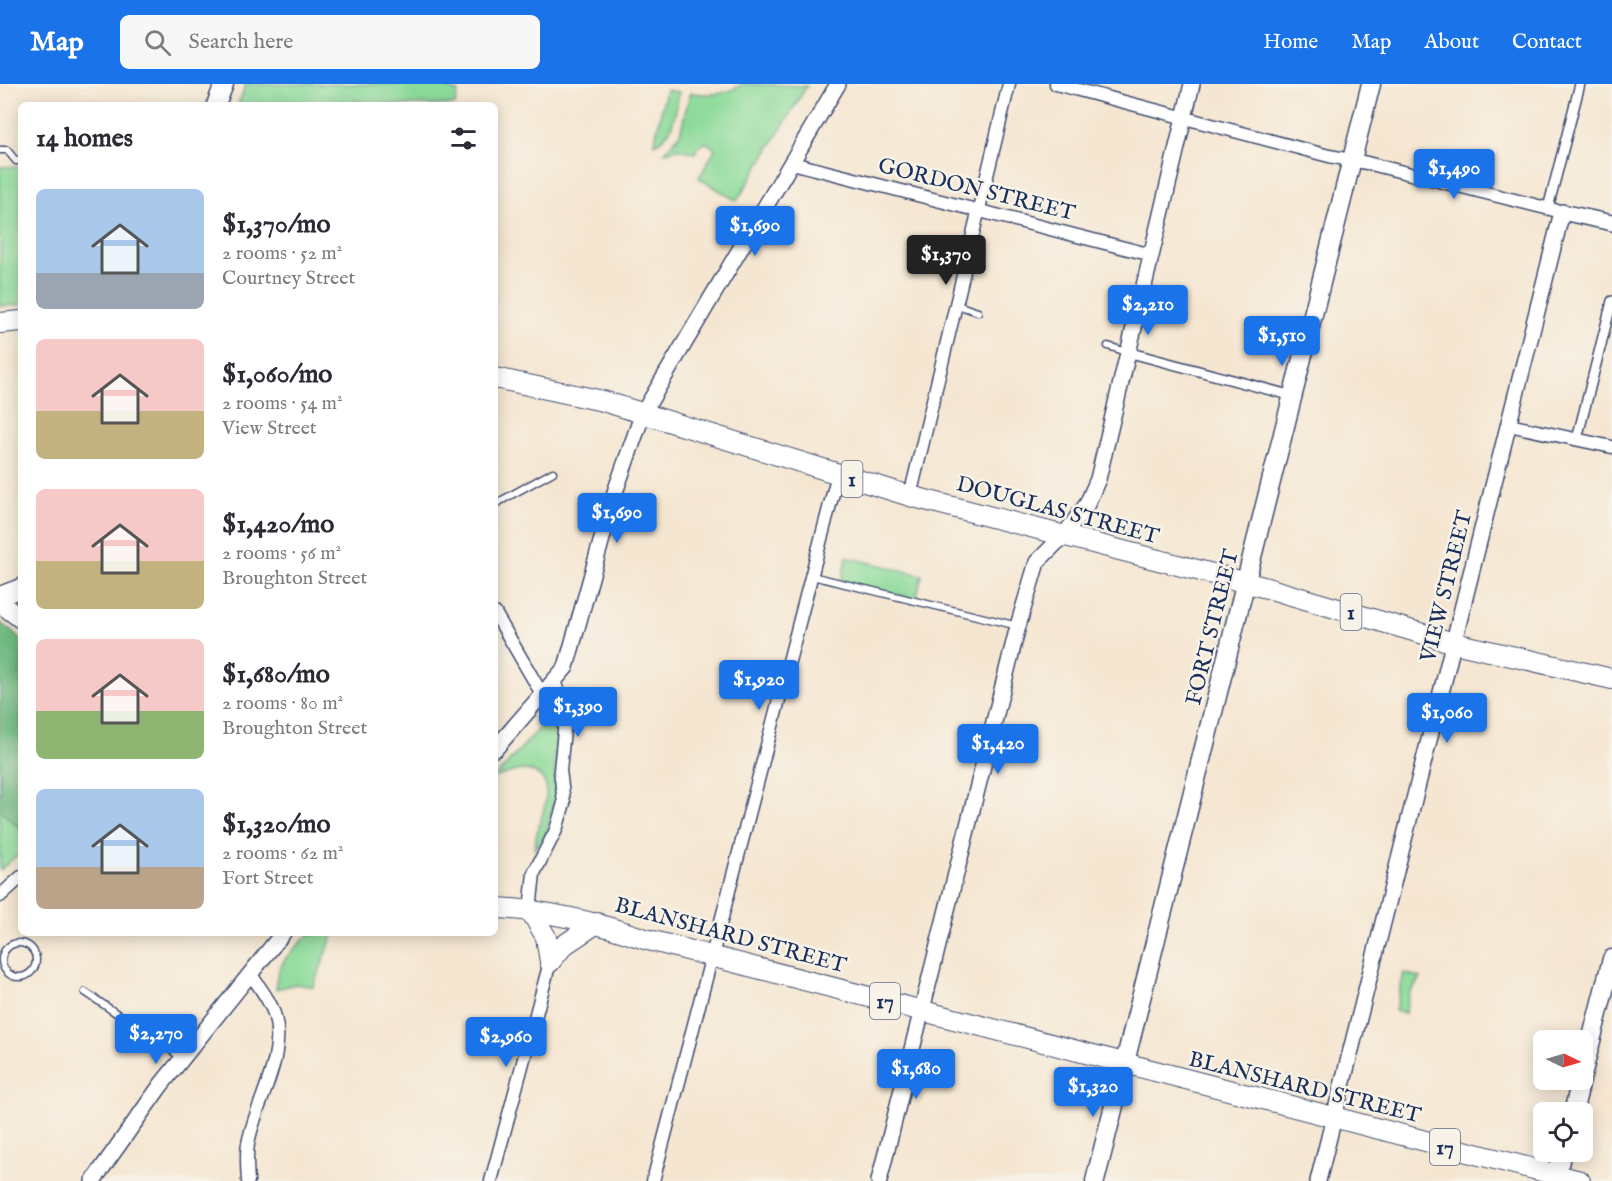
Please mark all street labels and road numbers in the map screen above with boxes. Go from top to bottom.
street label: GORDON STREET [875,152,1078,228]
road number: 1 [842,461,862,497]
street label: DOUGLAS STREET [953,470,1162,551]
street label: VIEW STREET [1414,508,1479,666]
street label: FORT STREET [1180,547,1246,708]
road number: 1 [1340,594,1362,630]
street label: BLANSHARD STREET [612,892,849,980]
road number: 17 [870,983,900,1019]
street label: BLANSHARD STREET [1185,1046,1424,1130]
road number: 17 [1430,1129,1460,1165]

